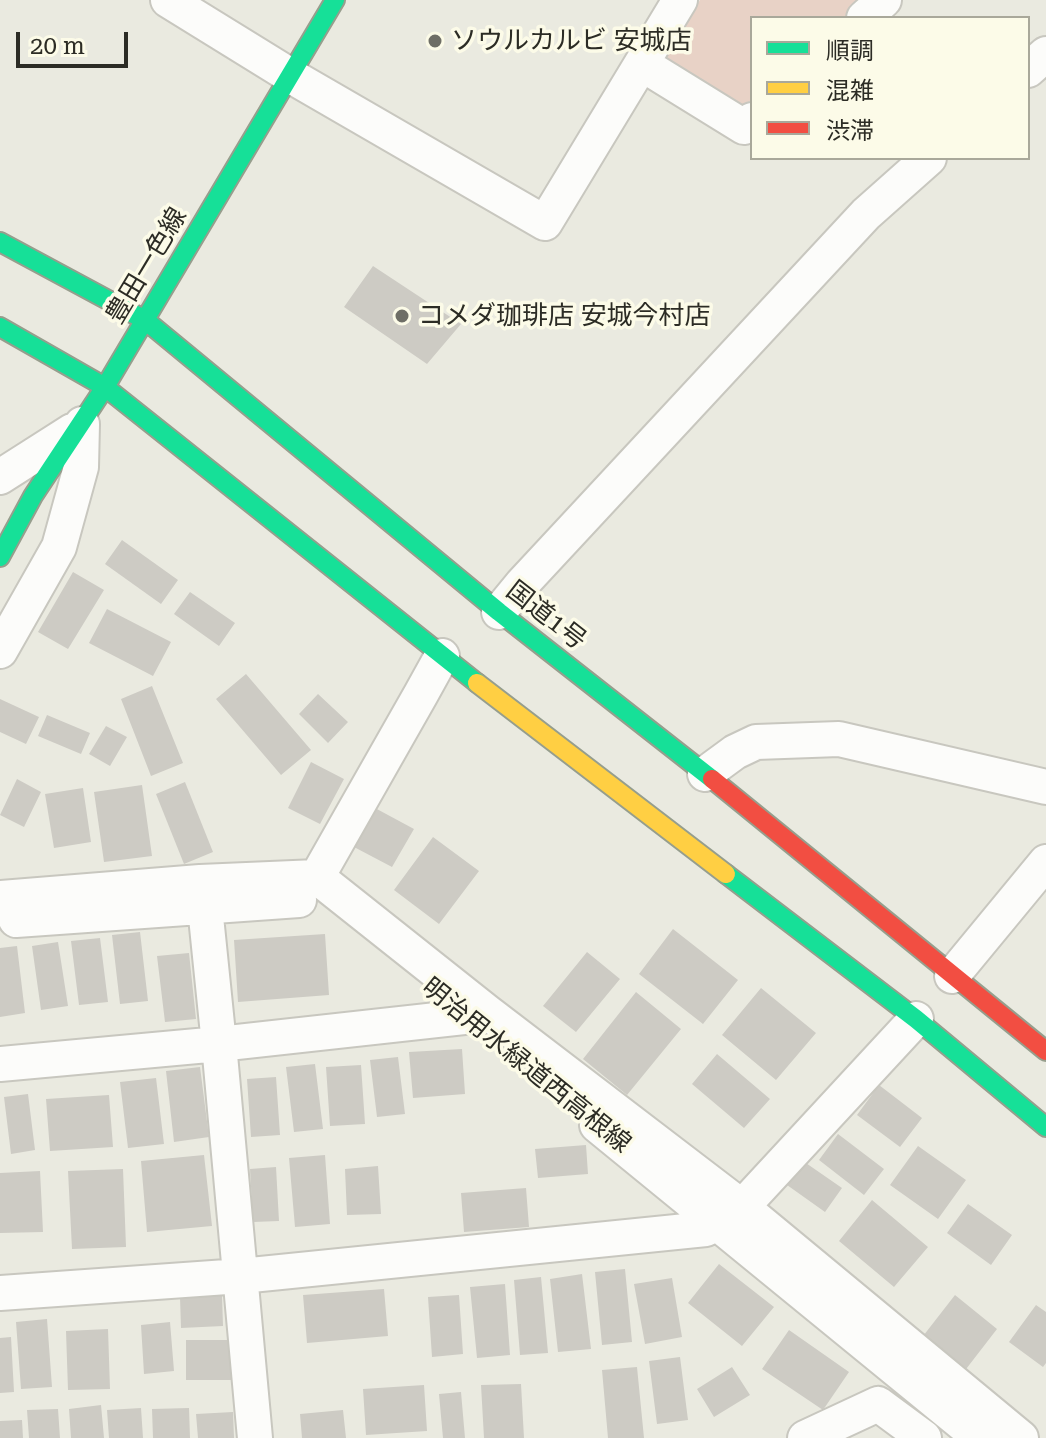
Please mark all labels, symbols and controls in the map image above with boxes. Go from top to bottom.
scale bar [20,16,132,66]
legend [750,16,1030,160]
place label: ソウルカルビ 安城店 [451,25,692,57]
text: 20 m [30,32,85,60]
marker: ソウルカルビ 安城店 [426,32,444,50]
text: 順調 [826,37,874,65]
text: 混雑 [826,77,874,105]
text: 渋滞 [826,117,874,145]
street label: 豊田一色線 [100,202,194,330]
place label: コメダ珈琲店 安城今村店 [418,300,711,332]
marker: コメダ珈琲店 安城今村店 [393,307,411,325]
street label: 国道1号 [500,575,592,657]
street label: 明治用水緑道西高根線 [415,972,637,1160]

